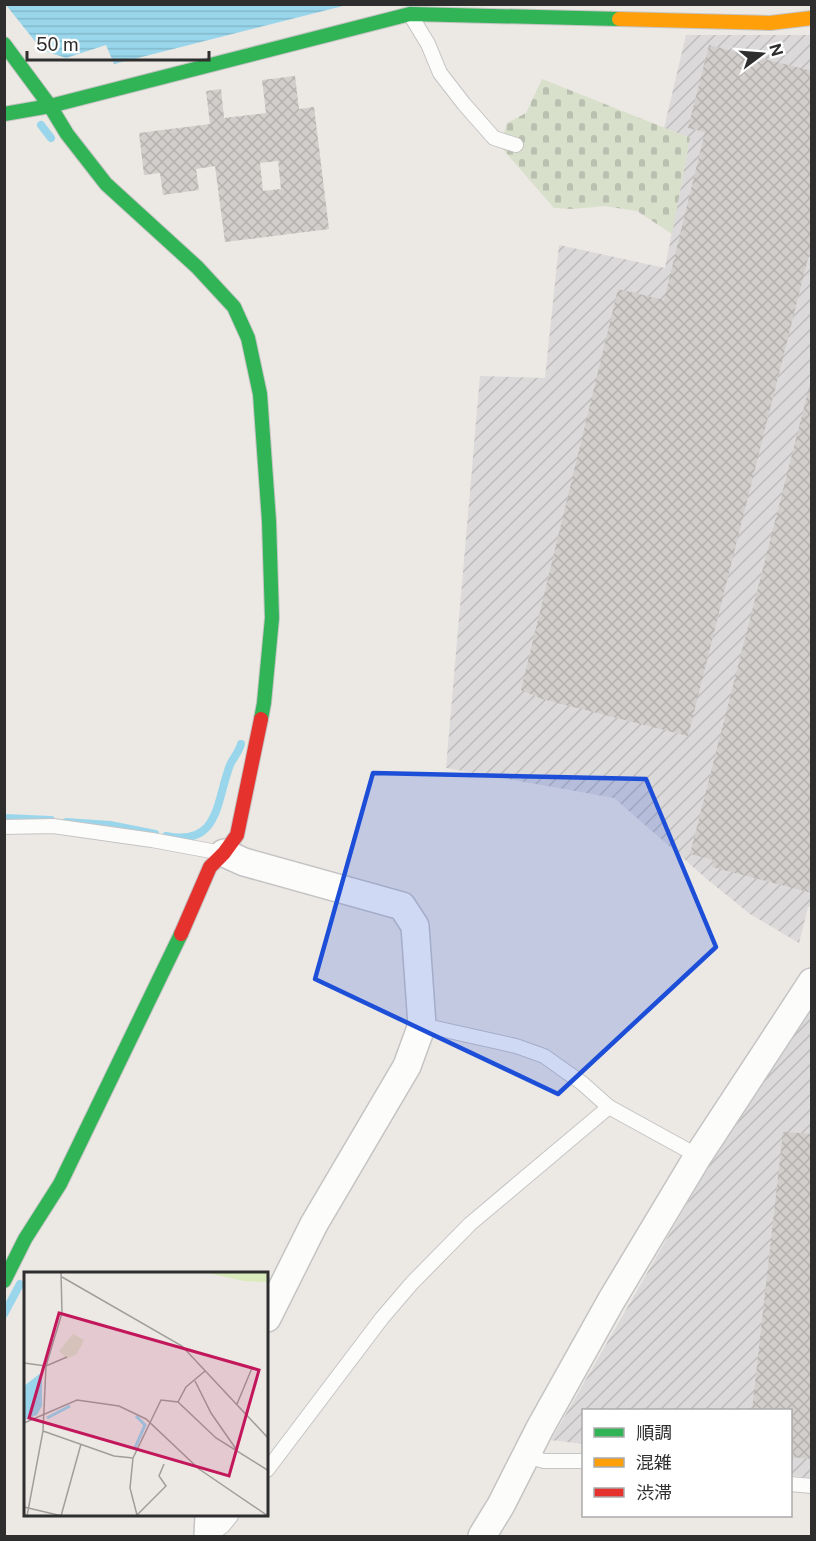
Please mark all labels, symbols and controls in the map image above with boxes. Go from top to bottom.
scale bar [27,24,208,62]
north arrow [732,24,792,84]
text: 50 m [36,34,79,55]
text: N [765,41,787,59]
inset map [24,1272,268,1517]
legend [582,1409,792,1517]
text: 順調 [636,1422,672,1443]
text: 混雑 [636,1452,672,1473]
text: 渋滞 [636,1482,672,1503]

